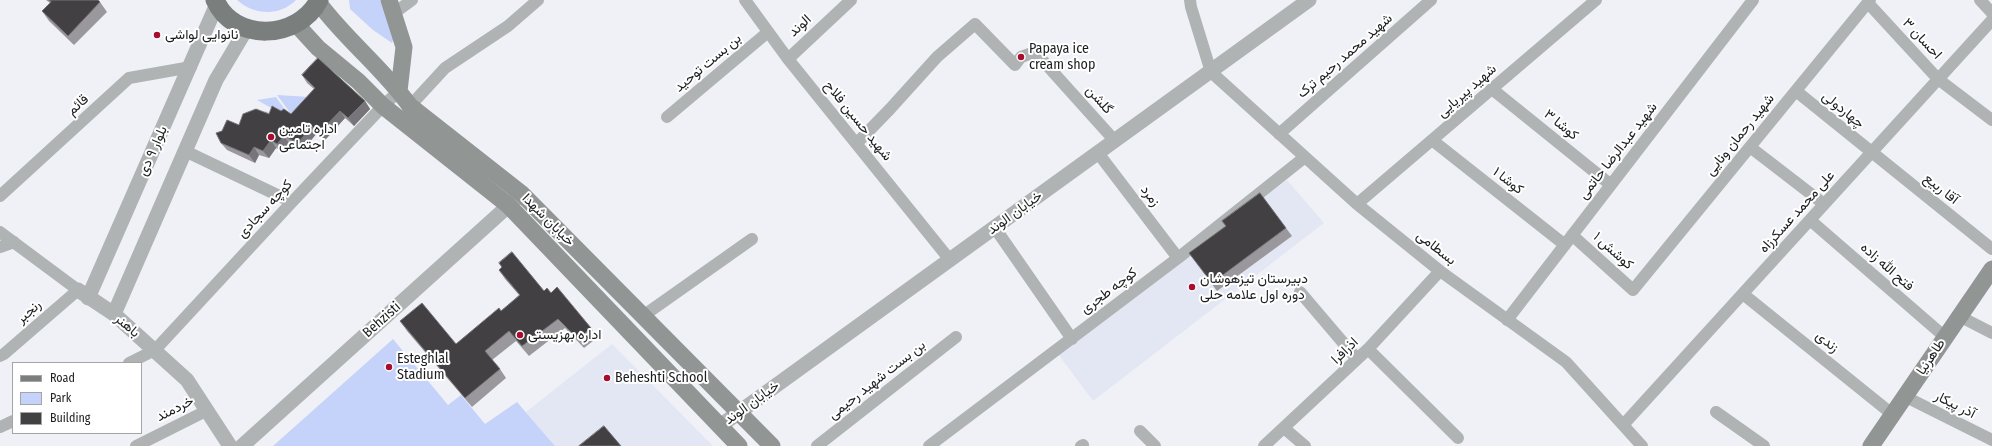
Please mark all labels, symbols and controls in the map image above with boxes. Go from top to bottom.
street label: شهید محمد رحیم ترک [1294,10,1396,102]
street label: الوند [785,11,815,41]
street label: احسان ۳ [1899,15,1945,63]
place label: نانوایی لواشی [165,27,238,43]
marker: نانوایی لواشی [152,30,162,40]
street label: بن بست توحید [671,30,745,96]
place label: Papaya ice cream shop [1029,41,1095,74]
marker: Papaya ice cream shop [1016,52,1026,62]
street label: شهید پیریایی [1434,61,1500,121]
street label: شهید حسین فلاح [821,78,895,164]
street label: گلشن [1082,82,1116,118]
street label: چهاردولی [1818,88,1868,132]
street label: قائم [64,91,92,119]
street label: شهید رحمان ونایی [1702,91,1778,179]
street label: شهید عبدالرضا حاتمی [1575,99,1661,203]
street label: کوشا ۳ [1540,106,1582,144]
place label: اداره تامین اجتماعی [279,121,337,154]
street label: بلوار ۹ دی [135,123,171,179]
marker: اداره تامین اجتماعی [266,132,276,142]
street label: کوشا ۱ [1489,164,1527,198]
street label: علی محمد عسکرزاه [1756,167,1838,257]
street label: آقا ربیع [1920,170,1962,208]
street label: کوچه سجادی [234,177,296,241]
street label: زمرد [1137,182,1163,210]
street label: خیابان الوند [984,188,1046,238]
street label: خیابان شهدا [518,190,578,250]
street label: بسطامی [1413,227,1459,269]
street label: کوشش ۱ [1589,229,1637,273]
street label: فتح الله زاده [1857,239,1917,295]
street label: کوچه طجری [1077,264,1141,318]
place label: دبیرستان تیزهوشان دوره اول علامه حلی [1200,271,1308,304]
marker: دبیرستان تیزهوشان دوره اول علامه حلی [1187,282,1197,292]
street label: رنجبر [13,297,45,327]
street label: Behzisti [360,299,404,341]
street label: باهنر [111,311,143,341]
place label: اداره بهزیستی [528,327,601,343]
street label: زندی [1812,328,1842,356]
marker: اداره بهزیستی [515,330,525,340]
street label: اذرافرا [1328,334,1362,368]
street label: طاهرنیا [1913,336,1949,378]
street label: بن بست شهید رحیمی [825,337,929,423]
place label: Esteghlal Stadium [397,351,449,384]
legend [12,362,142,434]
marker: Esteghlal Stadium [384,362,394,372]
place label: Beheshti School [615,370,707,386]
text: Road [50,371,75,385]
marker: Beheshti School [602,373,612,383]
street label: خیابان الوند [721,378,783,428]
street label: آذر پیکار [1932,388,1978,422]
text: Park [50,391,71,405]
street label: خردمند [153,392,197,426]
text: Building [50,411,90,425]

